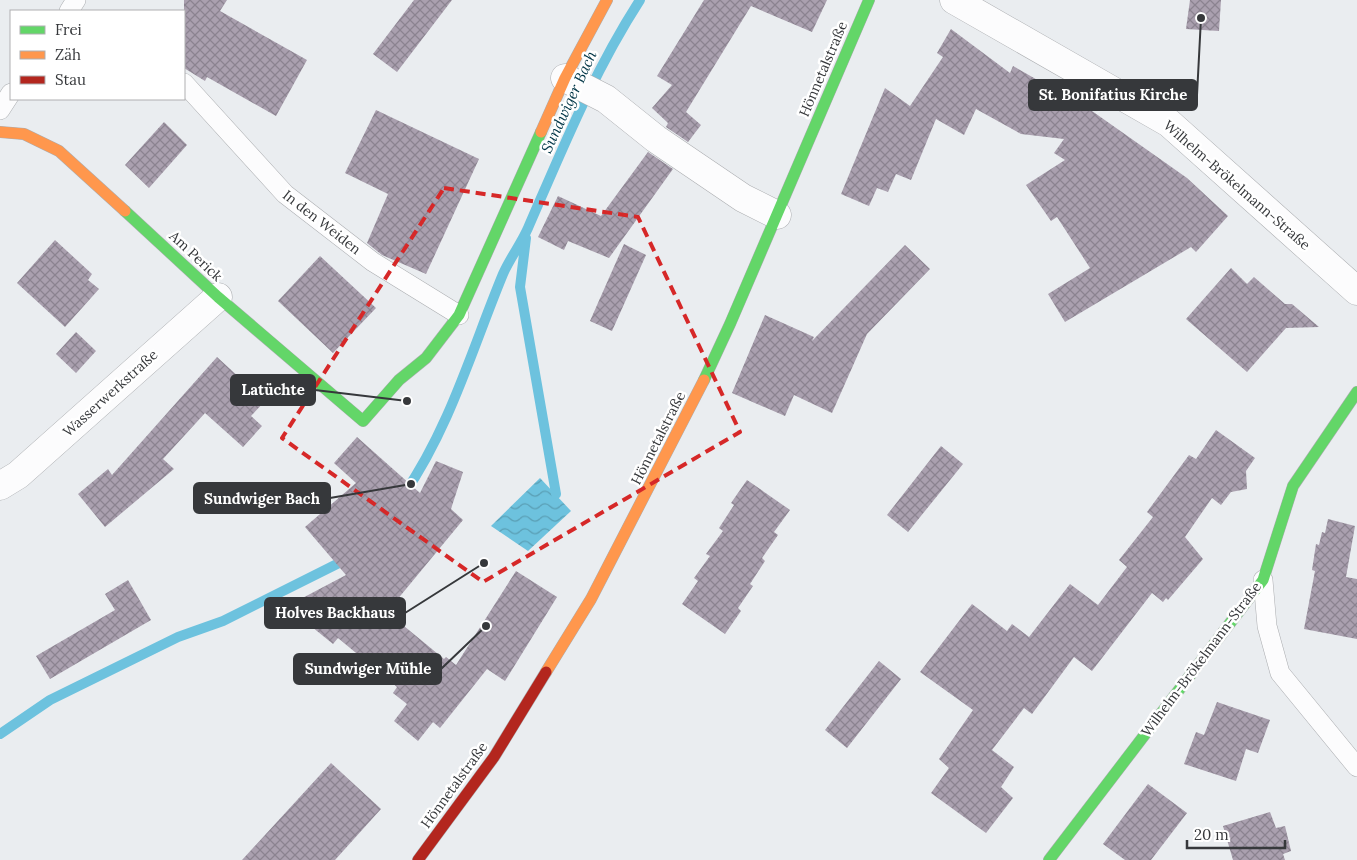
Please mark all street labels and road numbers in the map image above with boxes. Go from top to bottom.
street label: Hönnetalstraße [795,18,851,119]
street label: Wilhelm-Brökelmann-Straße [1160,116,1315,254]
street label: In den Weiden [279,186,365,258]
street label: Am Perick [165,226,227,285]
street label: Wasserwerkstraße [59,345,162,440]
street label: Hönnetalstraße [627,388,689,488]
street label: Wilhelm-Brökelmann-Straße [1137,578,1265,740]
street label: Hönnetalstraße [417,738,491,832]

